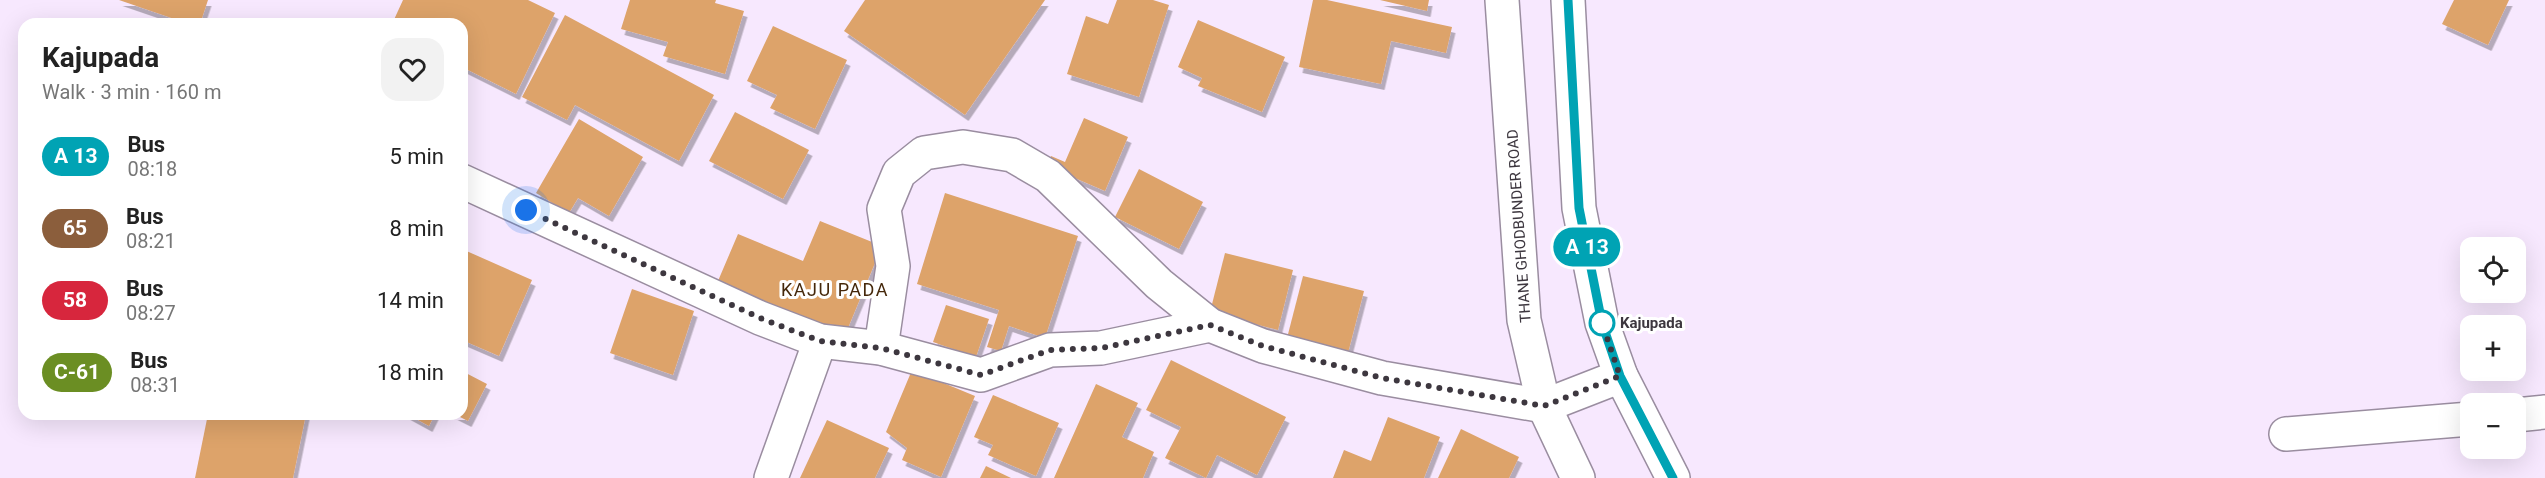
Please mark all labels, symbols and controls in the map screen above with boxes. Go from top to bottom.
button: heart [381,38,444,101]
text: Kajupada [42,41,159,74]
text: Walk · 3 min · 160 m [42,80,221,104]
street label: THANE GHODBUNDER ROAD [1503,129,1535,323]
text: Bus [127,132,165,157]
text: A 13 [54,144,97,168]
text: 5 min [389,144,444,169]
text: 08:18 [127,157,177,181]
your location [511,195,541,225]
text: Bus [126,204,164,229]
text: 65 [63,216,87,240]
text: 8 min [389,216,444,241]
line badge: A 13 [1545,228,1629,266]
text: 08:21 [126,229,176,253]
text: A 13 [1565,235,1609,259]
map controls [2460,237,2526,459]
button: locate [2460,237,2526,303]
text: Bus [126,276,164,301]
district label: KAJU PADA [781,279,889,300]
text: 58 [63,288,87,312]
text: 14 min [377,288,444,313]
text: 08:27 [126,301,176,325]
marker: Kajupada [1589,310,1615,336]
place label: Kajupada [1620,314,1683,332]
button: + [2460,315,2526,381]
text: Bus [130,348,168,373]
text: C-61 [54,360,100,384]
text: 18 min [377,360,444,385]
text: 08:31 [130,373,180,397]
button: − [2460,393,2526,459]

